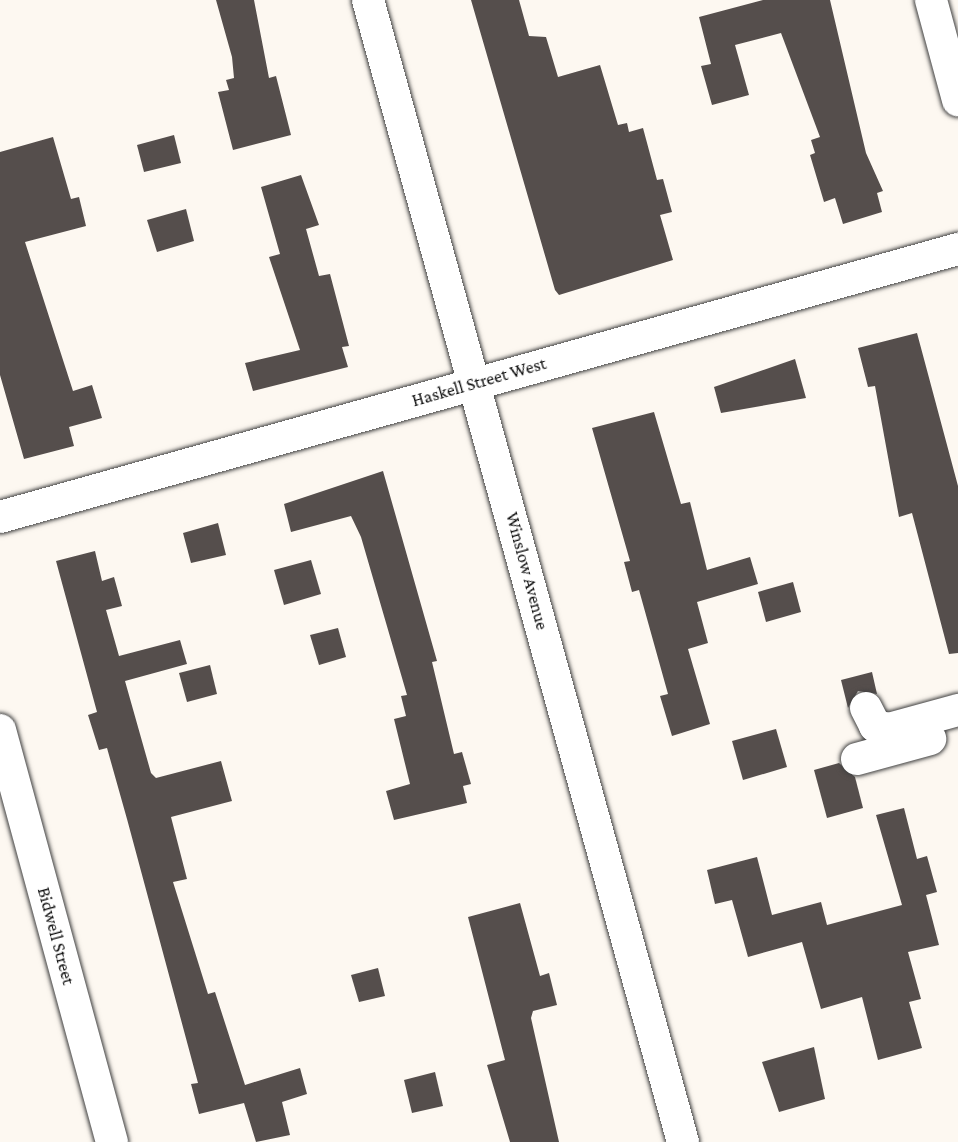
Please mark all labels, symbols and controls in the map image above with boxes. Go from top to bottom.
street label: Haskell Street West [409,353,549,411]
street label: Winslow Avenue [501,510,553,632]
street label: Bidwell Street [33,885,79,987]

